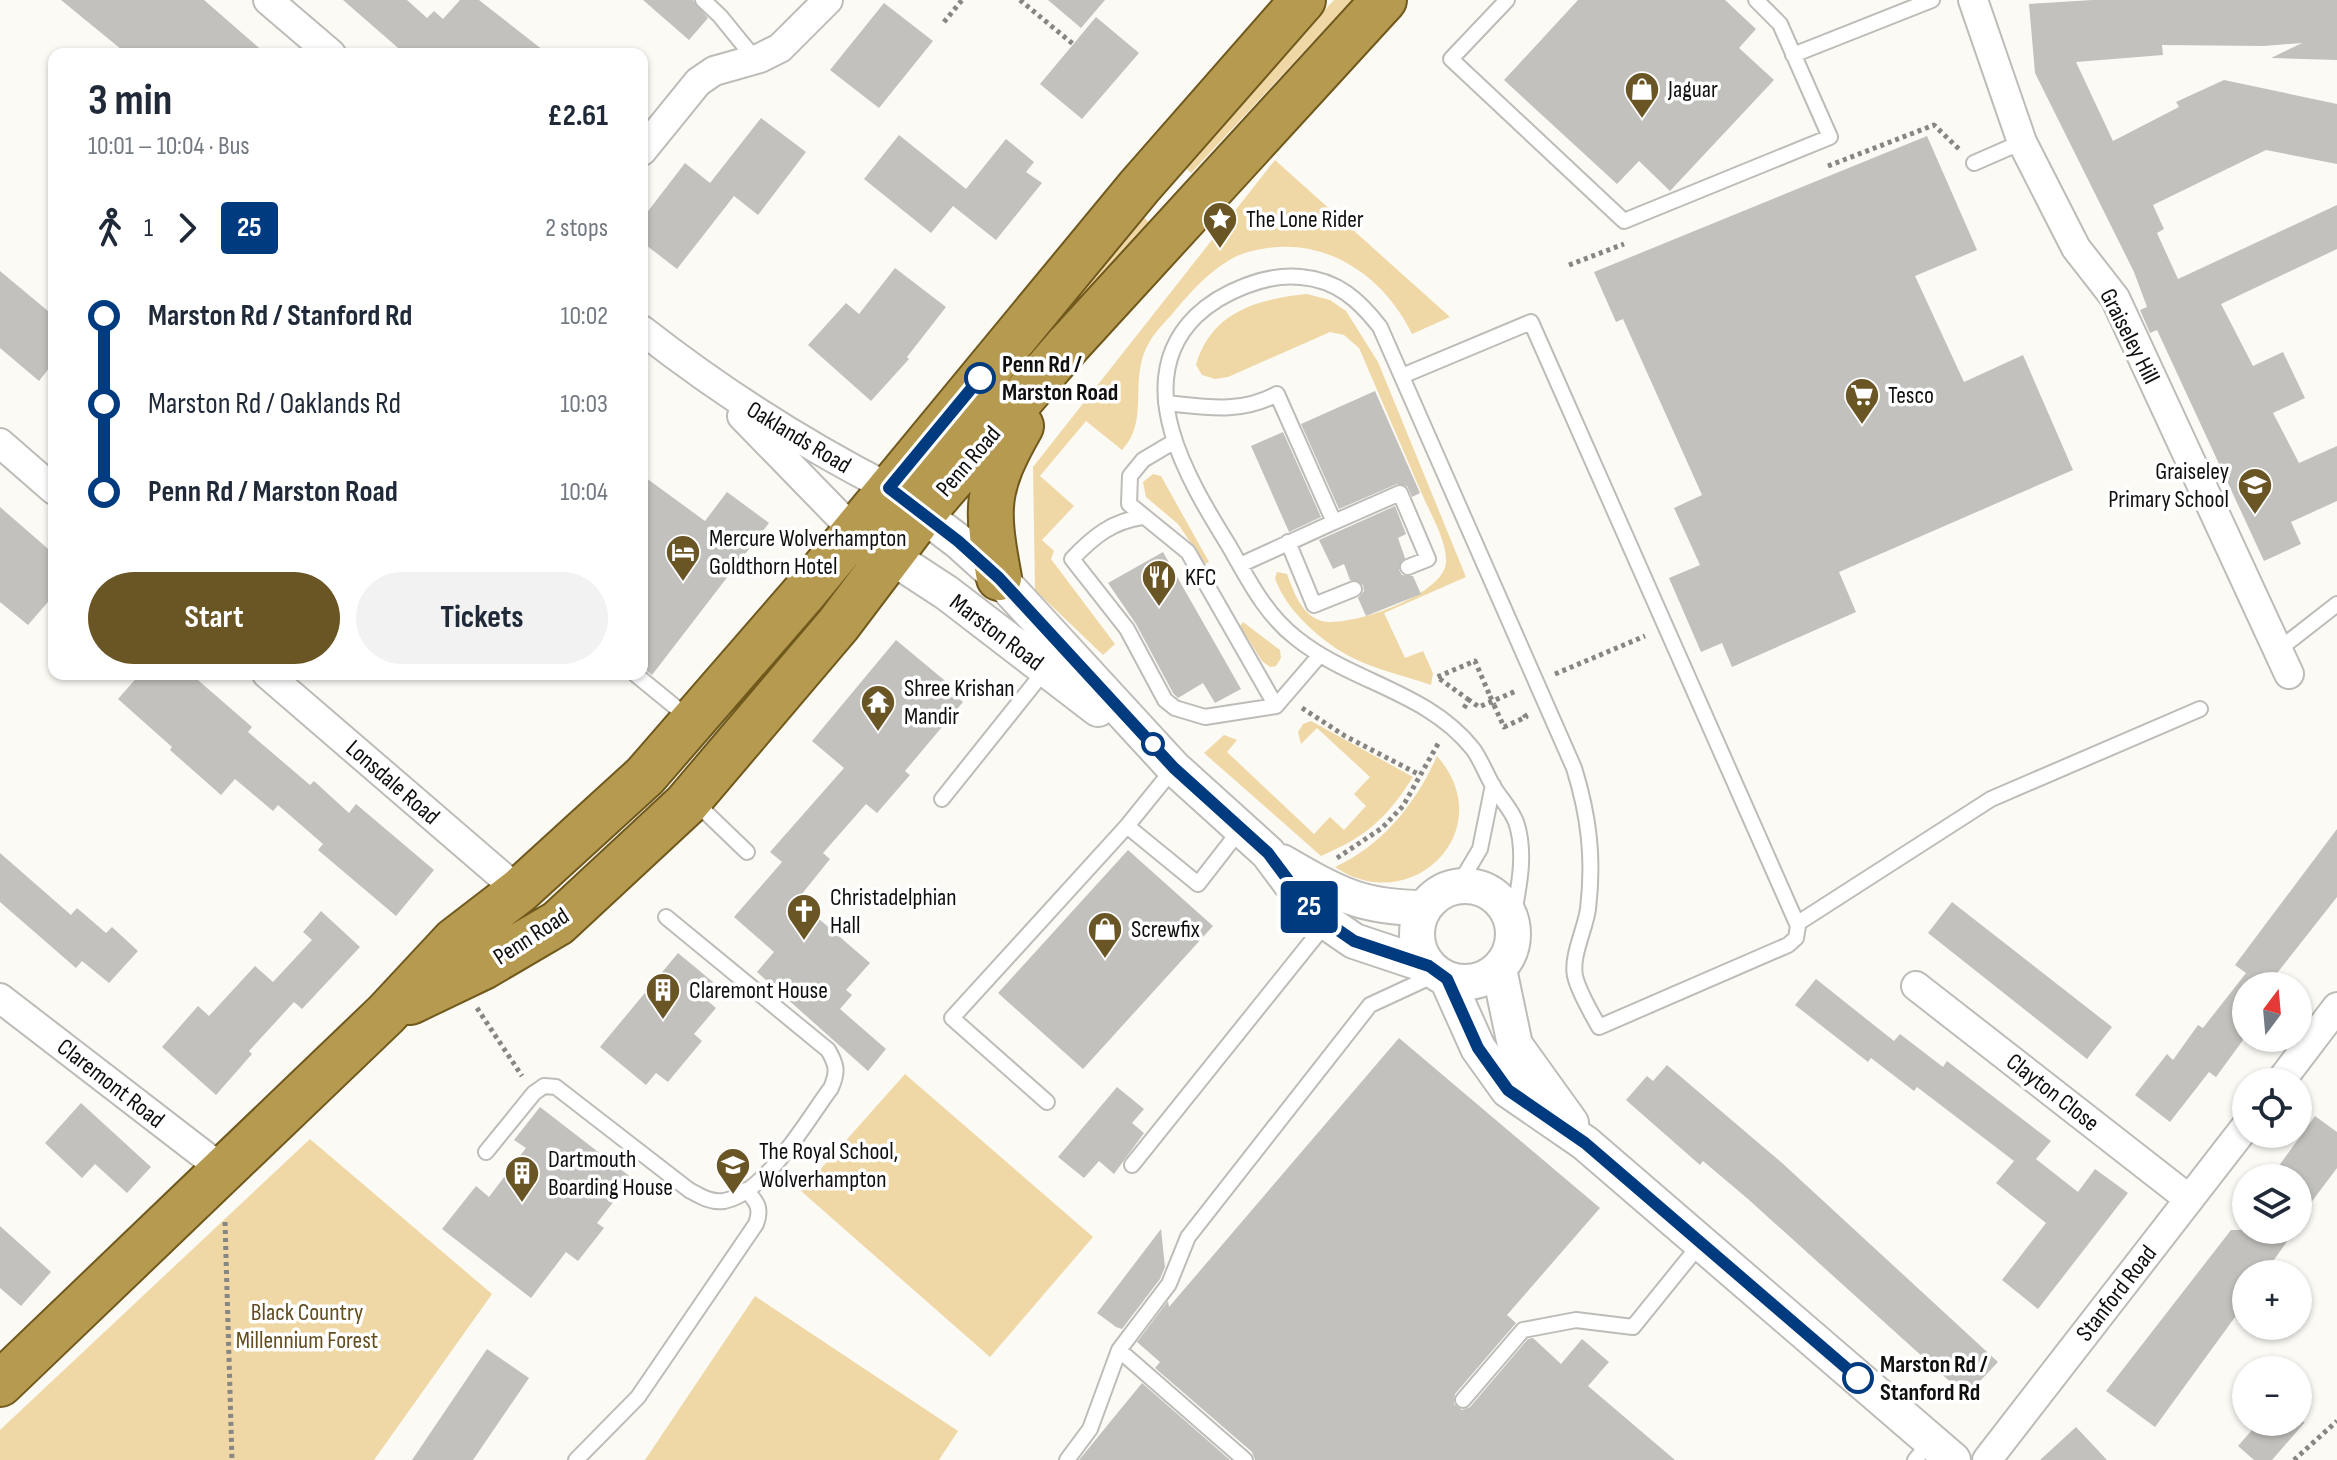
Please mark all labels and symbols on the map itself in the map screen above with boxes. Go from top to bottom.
shop icon: Jaguar [1623,70,1661,120]
place label: Jaguar [1667,75,1718,104]
place icon: The Lone Rider [1201,200,1239,250]
place label: The Lone Rider [1246,205,1364,234]
street label: Graiseley Hill [2093,284,2166,389]
place label: Penn Rd / Marston Road [1002,350,1118,407]
marker: Penn Rd / Marston Road [965,363,995,393]
supermarket icon: Tesco [1843,376,1881,426]
place label: Tesco [1888,381,1934,410]
street label: Oaklands Road [741,395,856,480]
street label: Penn Road [930,420,1007,503]
place label: Graiseley Primary School [2108,457,2229,514]
school or university icon: Graiseley Primary School [2236,466,2274,516]
place label: Mercure Wolverhampton Goldthorn Hotel [709,524,907,581]
hotel icon: Mercure Wolverhampton Goldthorn Hotel [664,533,702,583]
restaurant icon: KFC [1140,558,1178,608]
place label: KFC [1185,563,1217,592]
street label: Marston Road [944,588,1049,677]
place label: Shree Krishan Mandir [904,674,1015,731]
temple icon: Shree Krishan Mandir [859,683,897,733]
unlabelled marker [1142,733,1164,755]
street label: Lonsdale Road [340,734,445,831]
line badge: 25 [1273,881,1345,933]
place label: Christadelphian Hall [830,883,957,940]
church icon: Christadelphian Hall [785,892,823,942]
street label: Penn Road [488,901,574,971]
shop icon: Screwfix [1086,910,1124,960]
place label: Screwfix [1131,915,1200,944]
building icon: Claremont House [644,971,682,1021]
north arrow [2232,972,2312,1052]
place label: Claremont House [689,976,828,1005]
street label: Claremont Road [51,1032,170,1134]
street label: Clayton Close [2000,1047,2105,1138]
place label: The Royal School, Wolverhampton [759,1137,898,1194]
place label: Dartmouth Boarding House [548,1145,673,1202]
school or university icon: The Royal School, Wolverhampton [714,1146,752,1196]
building icon: Dartmouth Boarding House [503,1154,541,1204]
street label: Stanford Road [2070,1240,2163,1347]
park label: Black Country Millennium Forest [236,1298,378,1355]
place label: Marston Rd / Stanford Rd [1880,1350,1988,1407]
marker: Marston Rd / Stanford Rd [1843,1363,1873,1393]

